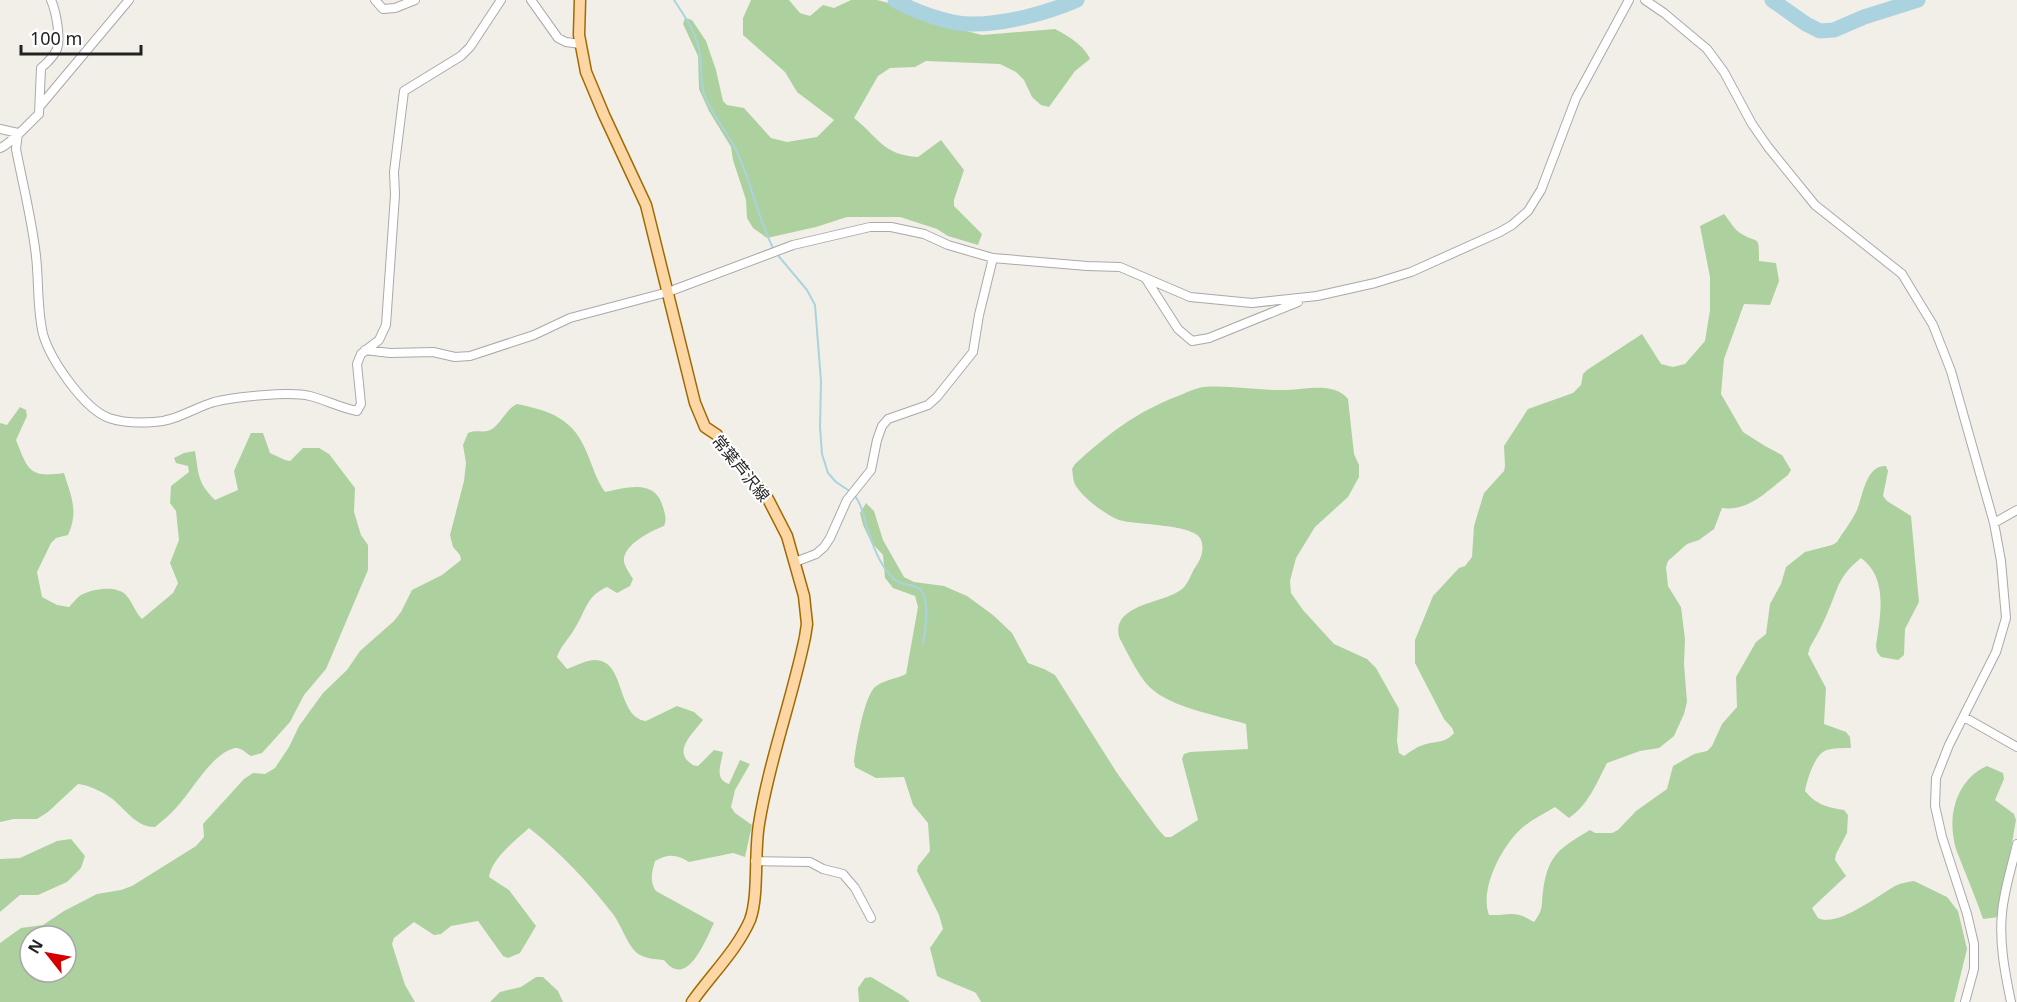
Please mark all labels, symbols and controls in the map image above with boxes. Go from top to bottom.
scale bar [21,18,141,56]
text: 100 m [30,26,82,50]
street label: 常葉芦沢線 [707,430,775,506]
north arrow [18,924,78,984]
text: N [22,935,48,958]

